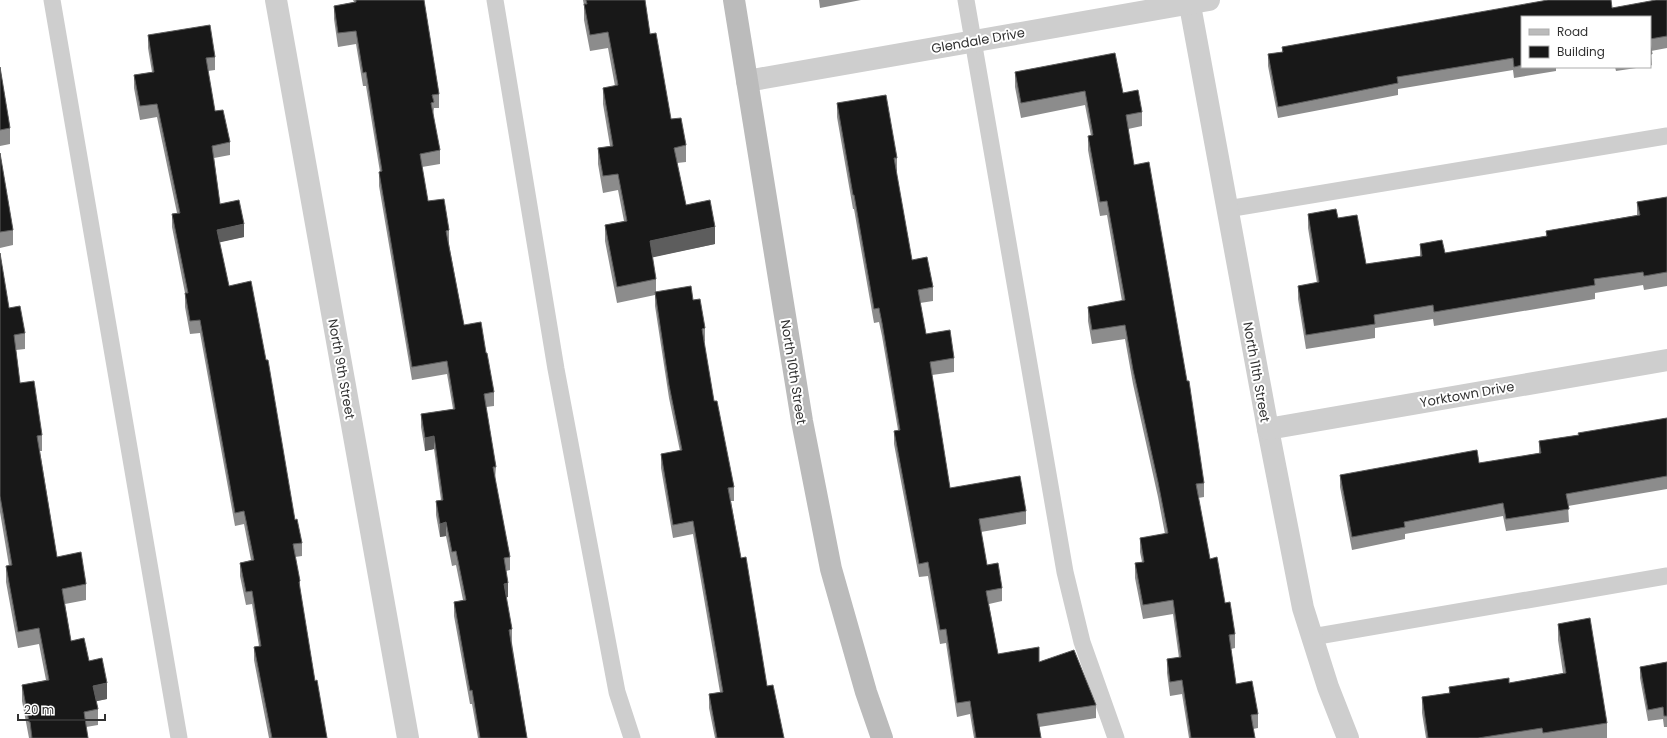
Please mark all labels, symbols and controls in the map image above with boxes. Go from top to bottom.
legend [1521,16,1651,68]
street label: Glendale Drive [930,23,1026,58]
text: Road [1557,23,1588,40]
text: Building [1557,43,1605,60]
street label: North 9th Street [323,317,360,421]
street label: North 10th Street [776,318,811,426]
street label: North 11th Street [1238,320,1275,424]
street label: Yorktown Drive [1418,377,1516,412]
scale bar [18,696,105,722]
text: 20 m [24,701,54,718]

